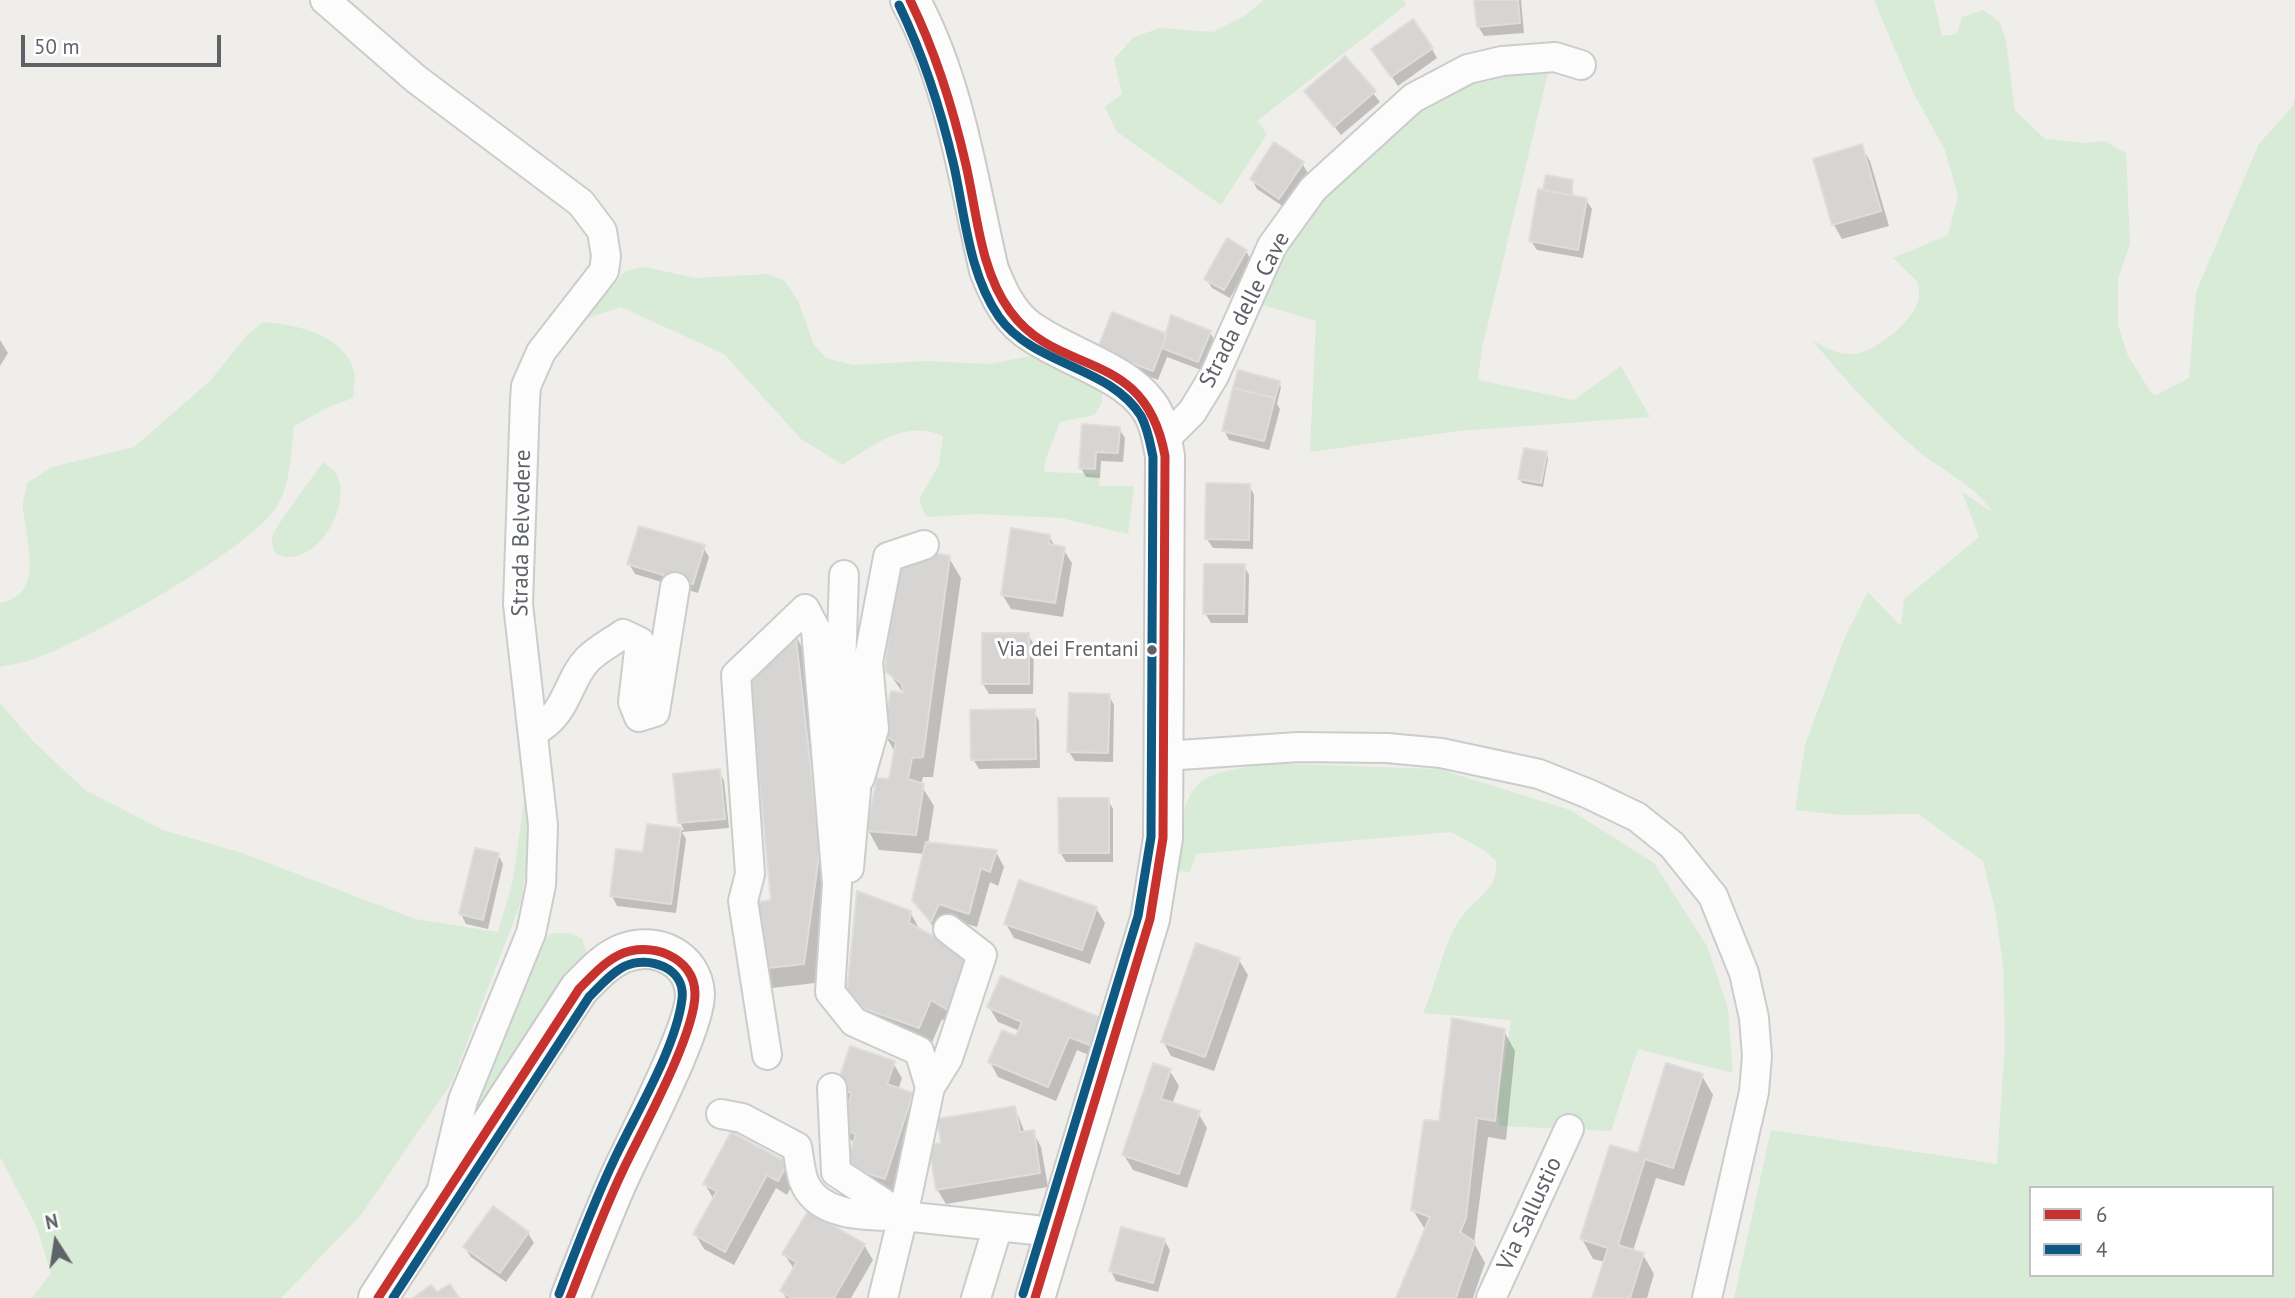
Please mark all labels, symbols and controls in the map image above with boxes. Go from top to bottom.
scale bar [24,21,224,65]
text: 50 m [34,33,80,60]
street label: Strada delle Cave [1194,227,1296,393]
street label: Strada Belvedere [507,449,537,617]
place label: Via dei Frentani [997,637,1139,663]
marker: Via dei Frentani [1145,643,1159,657]
street label: Via Sallustio [1492,1153,1568,1275]
legend [2029,1186,2274,1277]
text: 6 [2096,1201,2107,1228]
north arrow [21,1207,91,1277]
text: N [43,1208,60,1234]
text: 4 [2096,1236,2107,1263]

